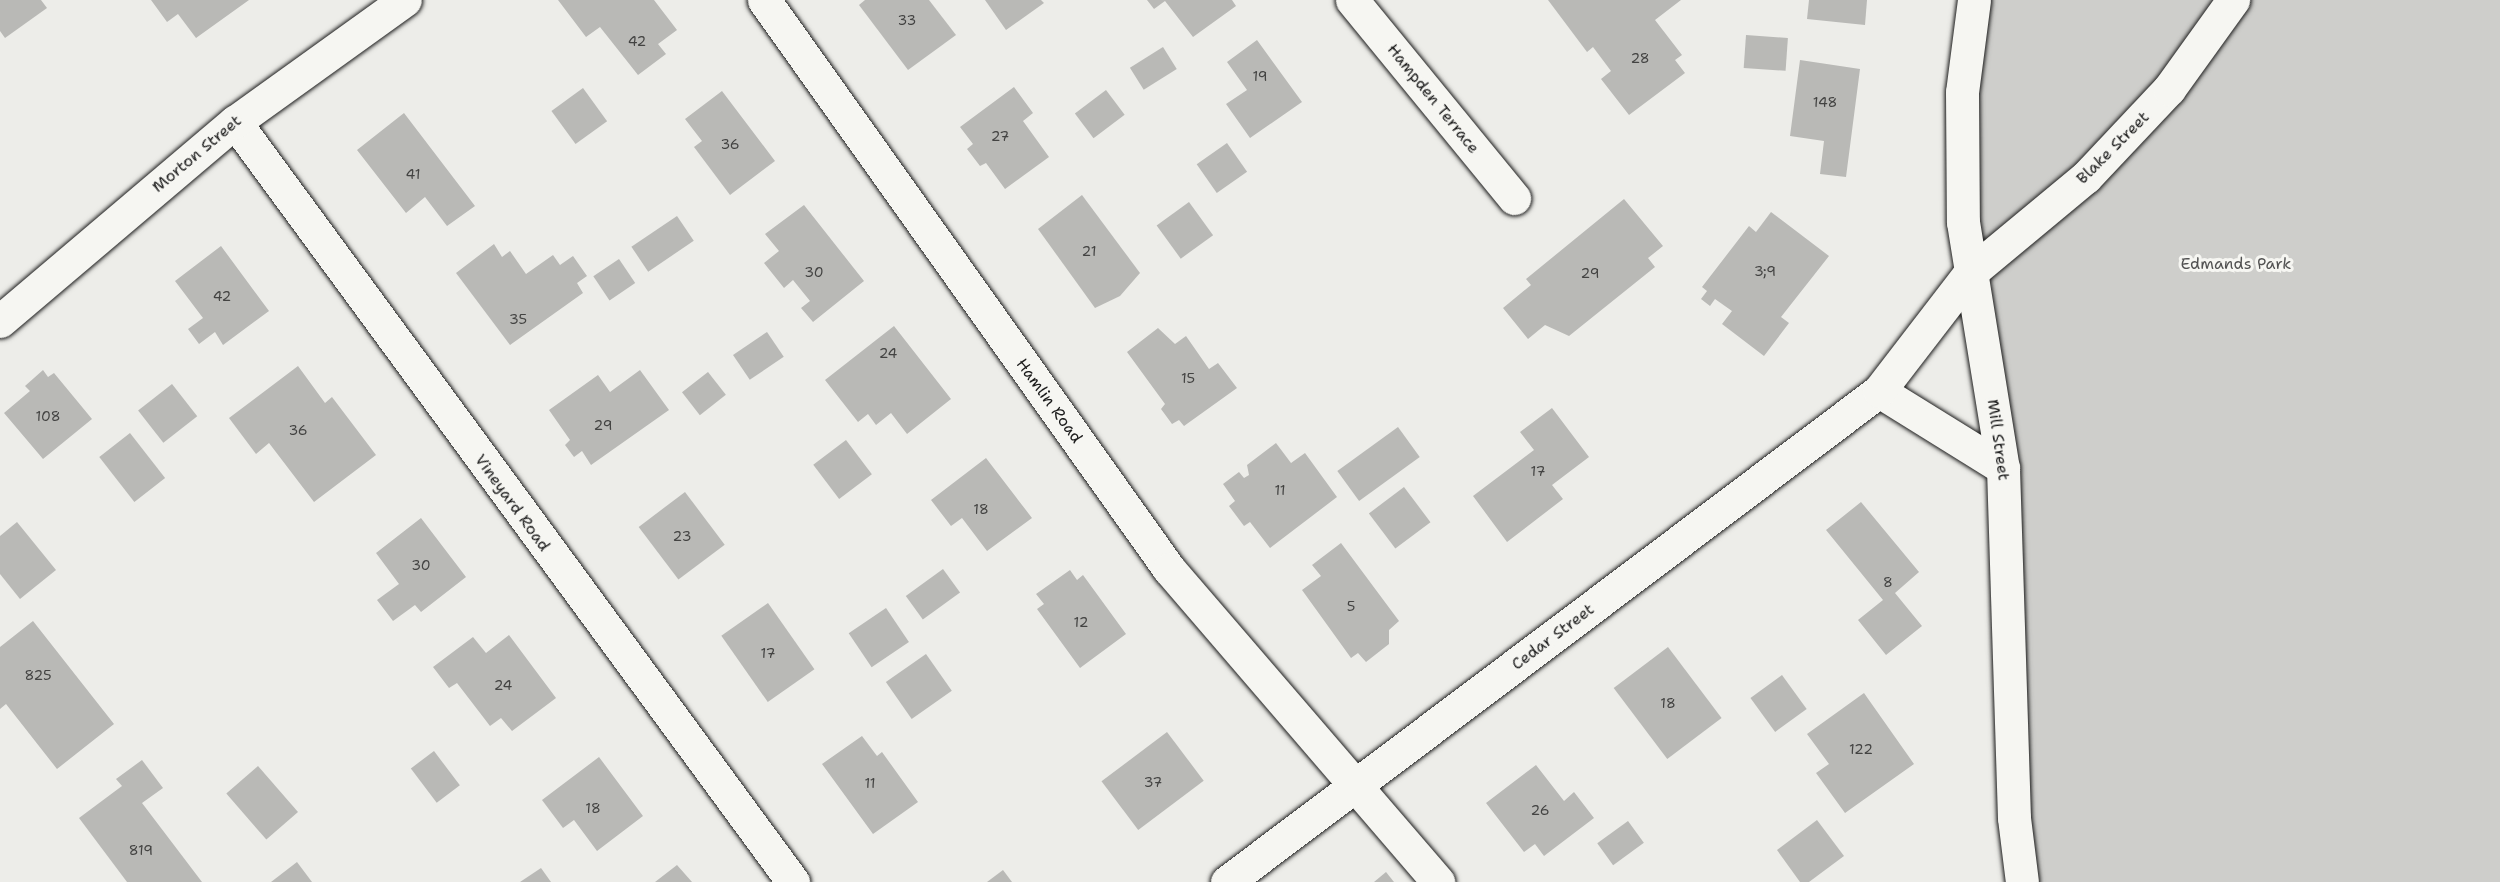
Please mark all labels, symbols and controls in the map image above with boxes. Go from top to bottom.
house number: 33 [898,12,916,28]
house number: 42 [628,33,646,49]
street label: Hampden Terrace [1383,40,1483,158]
house number: 28 [1630,50,1650,66]
house number: 19 [1252,68,1268,84]
house number: 148 [1813,94,1837,110]
street label: Blake Street [2073,108,2153,188]
street label: Morton Street [149,111,245,197]
house number: 27 [991,128,1009,144]
house number: 36 [720,136,740,152]
house number: 41 [406,166,420,182]
house number: 21 [1082,243,1096,259]
park label: Edmands Park [2181,254,2291,274]
house number: 3;9 [1754,263,1776,279]
house number: 30 [804,264,824,280]
house number: 29 [1581,265,1599,281]
house number: 42 [213,288,231,304]
house number: 35 [509,311,527,327]
house number: 24 [879,345,897,361]
street label: Hamlin Road [1012,355,1086,447]
house number: 15 [1181,370,1195,386]
street label: Mill Street [1983,398,2013,482]
house number: 108 [36,408,60,424]
house number: 29 [594,417,612,433]
house number: 36 [288,422,308,438]
street label: Vineyard Road [470,451,554,555]
house number: 17 [1531,463,1545,479]
house number: 11 [1274,482,1286,498]
house number: 18 [973,501,989,517]
house number: 23 [673,528,691,544]
house number: 30 [411,557,431,573]
house number: 8 [1883,574,1893,590]
house number: 5 [1347,598,1355,614]
street label: Cedar Street [1508,600,1598,674]
house number: 12 [1074,614,1088,630]
house number: 17 [761,645,775,661]
house number: 825 [24,667,52,683]
house number: 24 [494,677,512,693]
house number: 18 [1660,695,1676,711]
house number: 122 [1849,741,1873,757]
house number: 37 [1144,774,1162,790]
house number: 11 [864,775,876,791]
house number: 18 [585,800,601,816]
house number: 26 [1531,802,1549,818]
house number: 819 [129,842,153,858]

